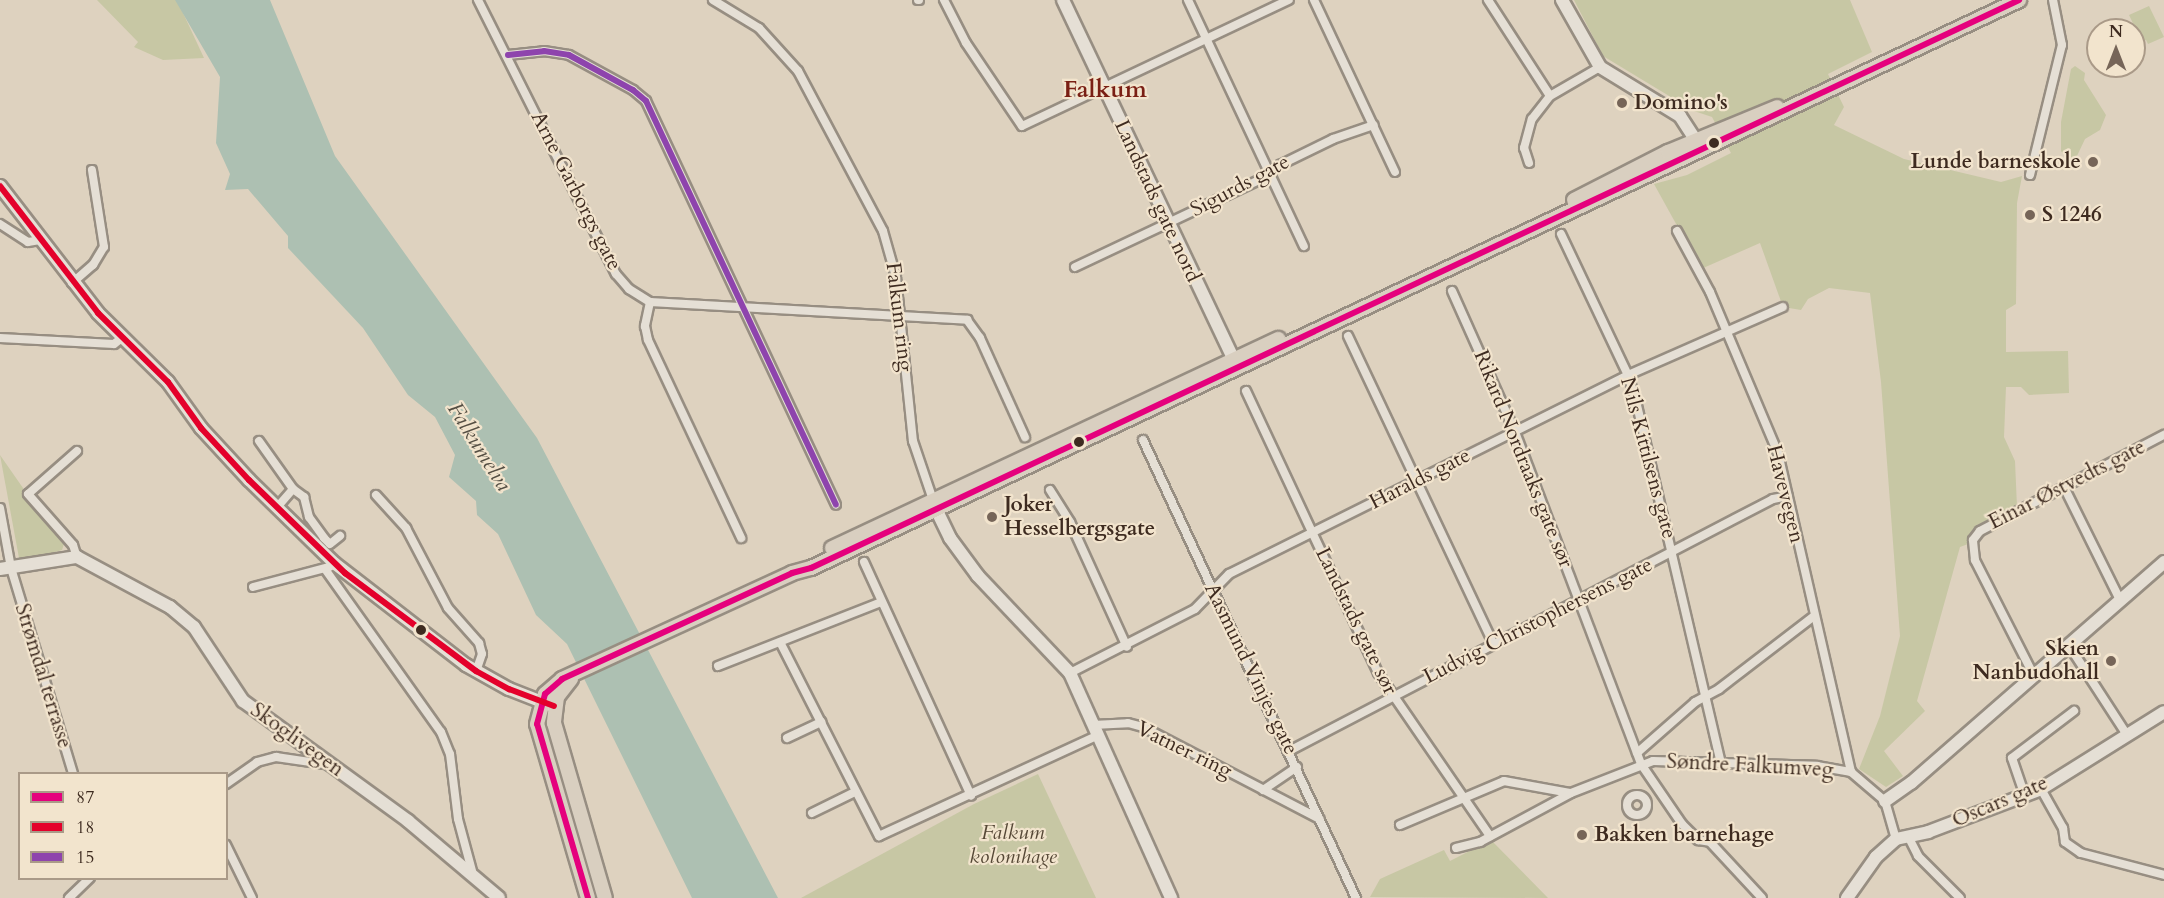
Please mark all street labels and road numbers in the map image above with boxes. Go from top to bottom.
street label: Arne Garborgs gate [525,107,627,275]
street label: Landstads gate nord [1108,116,1206,286]
street label: Sigurds gate [1186,149,1294,223]
street label: Falkum ring [880,261,918,373]
street label: Rikard Nordraaks gate sør [1468,347,1578,571]
street label: Nils Kittilsens gate [1614,375,1682,541]
street label: Einar Østvedts gate [1984,435,2150,535]
street label: Havevegen [1761,442,1809,546]
street label: Haralds gate [1365,443,1475,515]
street label: Landstads gate sør [1309,543,1403,699]
street label: Ludvig Christophersens gate [1419,552,1657,690]
street label: Aasmund Vinjes gate [1199,579,1303,759]
street label: Strømdal terrasse [9,601,77,751]
street label: Skoglivegen [245,698,349,782]
street label: Vatner ring [1132,716,1236,784]
street label: Søndre Falkumveg [1666,749,1834,783]
street label: Oscars gate [1949,771,2051,833]

